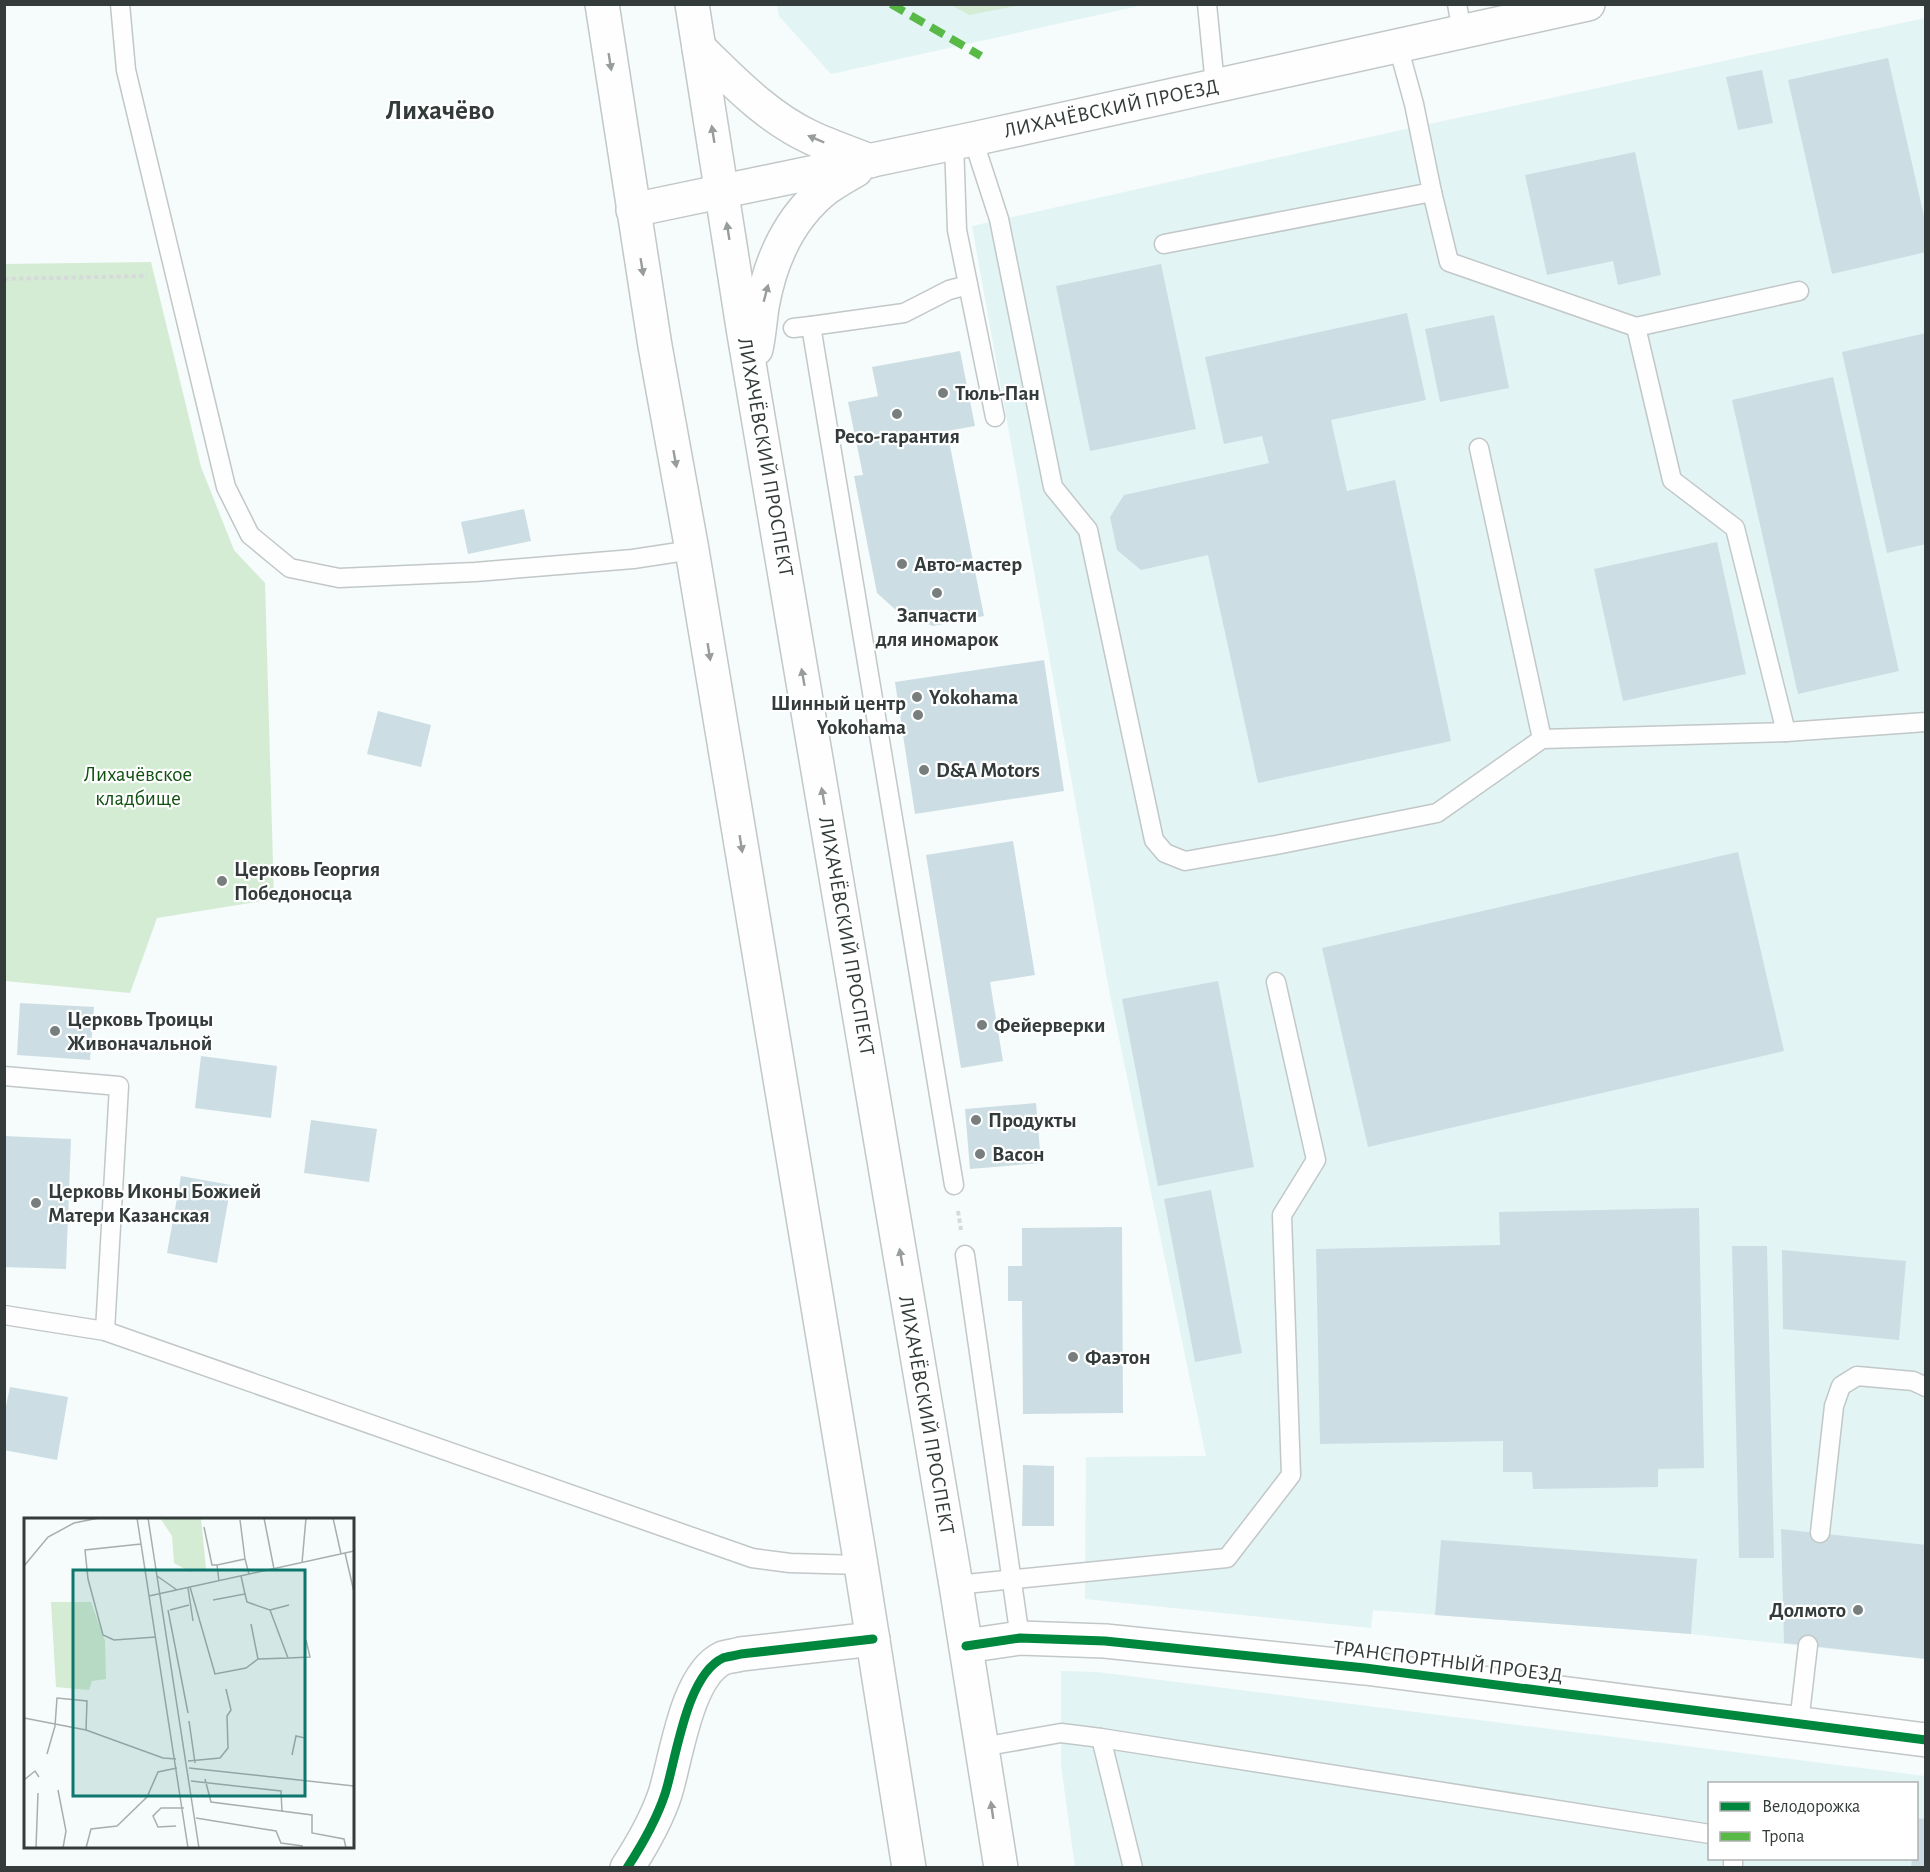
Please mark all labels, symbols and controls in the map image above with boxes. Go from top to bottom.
one-way arrow [606,53,615,72]
street label: ЛИХАЧЁВСКИЙ ПРОЕЗД [1002,74,1220,142]
district label: Лихачёво [386,97,494,124]
one-way arrow [709,124,718,143]
one-way arrow [806,134,824,144]
one-way arrow [724,221,733,240]
one-way arrow [638,258,647,277]
one-way arrow [762,284,771,302]
street label: ЛИХАЧЁВСКИЙ ПРОСПЕКТ [734,336,798,578]
place label: Тюль-Пан [955,383,1040,404]
marker: Тюль-Пан [936,386,950,400]
marker: Ресо-гарантия [890,407,904,421]
place label: Ресо-гарантия [834,426,960,447]
one-way arrow [671,450,680,469]
place label: Авто-мастер [914,554,1022,575]
marker: Авто-мастер [895,557,909,571]
marker: Запчасти для иномарок [930,586,944,600]
place label: Запчасти для иномарок [875,605,999,650]
one-way arrow [704,642,713,661]
one-way arrow [798,667,807,686]
place label: Yokohama [929,687,1018,708]
marker: Yokohama [910,690,924,704]
place label: Шинный центр Yokohama [771,693,906,738]
marker: Шинный центр Yokohama [911,708,925,722]
place label: D&A Motors [936,760,1040,781]
marker: D&A Motors [917,763,931,777]
park label: Лихачёвское кладбище [84,764,192,809]
one-way arrow [818,786,827,805]
street label: ЛИХАЧЁВСКИЙ ПРОСПЕКТ [815,815,879,1057]
one-way arrow [736,835,745,854]
place label: Церковь Георгия Победоносца [234,859,380,904]
marker: Церковь Георгия Победоносца [215,874,229,888]
place label: Церковь Троицы Живоначальной [67,1009,213,1054]
place label: Фейерверки [994,1015,1105,1036]
marker: Фейерверки [975,1018,989,1032]
marker: Церковь Троицы Живоначальной [48,1024,62,1038]
place label: Продукты [988,1110,1077,1131]
marker: Продукты [969,1113,983,1127]
place label: Васон [992,1144,1045,1165]
marker: Васон [973,1147,987,1161]
place label: Церковь Иконы Божией Матери Казанская [48,1181,261,1226]
marker: Церковь Иконы Божией Матери Казанская [29,1196,43,1210]
one-way arrow [896,1248,905,1267]
street label: ЛИХАЧЁВСКИЙ ПРОСПЕКТ [895,1294,959,1536]
place label: Фаэтон [1085,1347,1151,1368]
marker: Фаэтон [1066,1350,1080,1364]
inset map [24,1518,354,1848]
place label: Долмото [1769,1600,1846,1621]
marker: Долмото [1851,1603,1865,1617]
street label: ТРАНСПОРТНЫЙ ПРОЕЗД [1332,1636,1564,1686]
legend [1708,1782,1918,1860]
text: Велодорожка [1762,1798,1860,1816]
one-way arrow [987,1800,996,1819]
text: Тропа [1762,1828,1805,1846]

